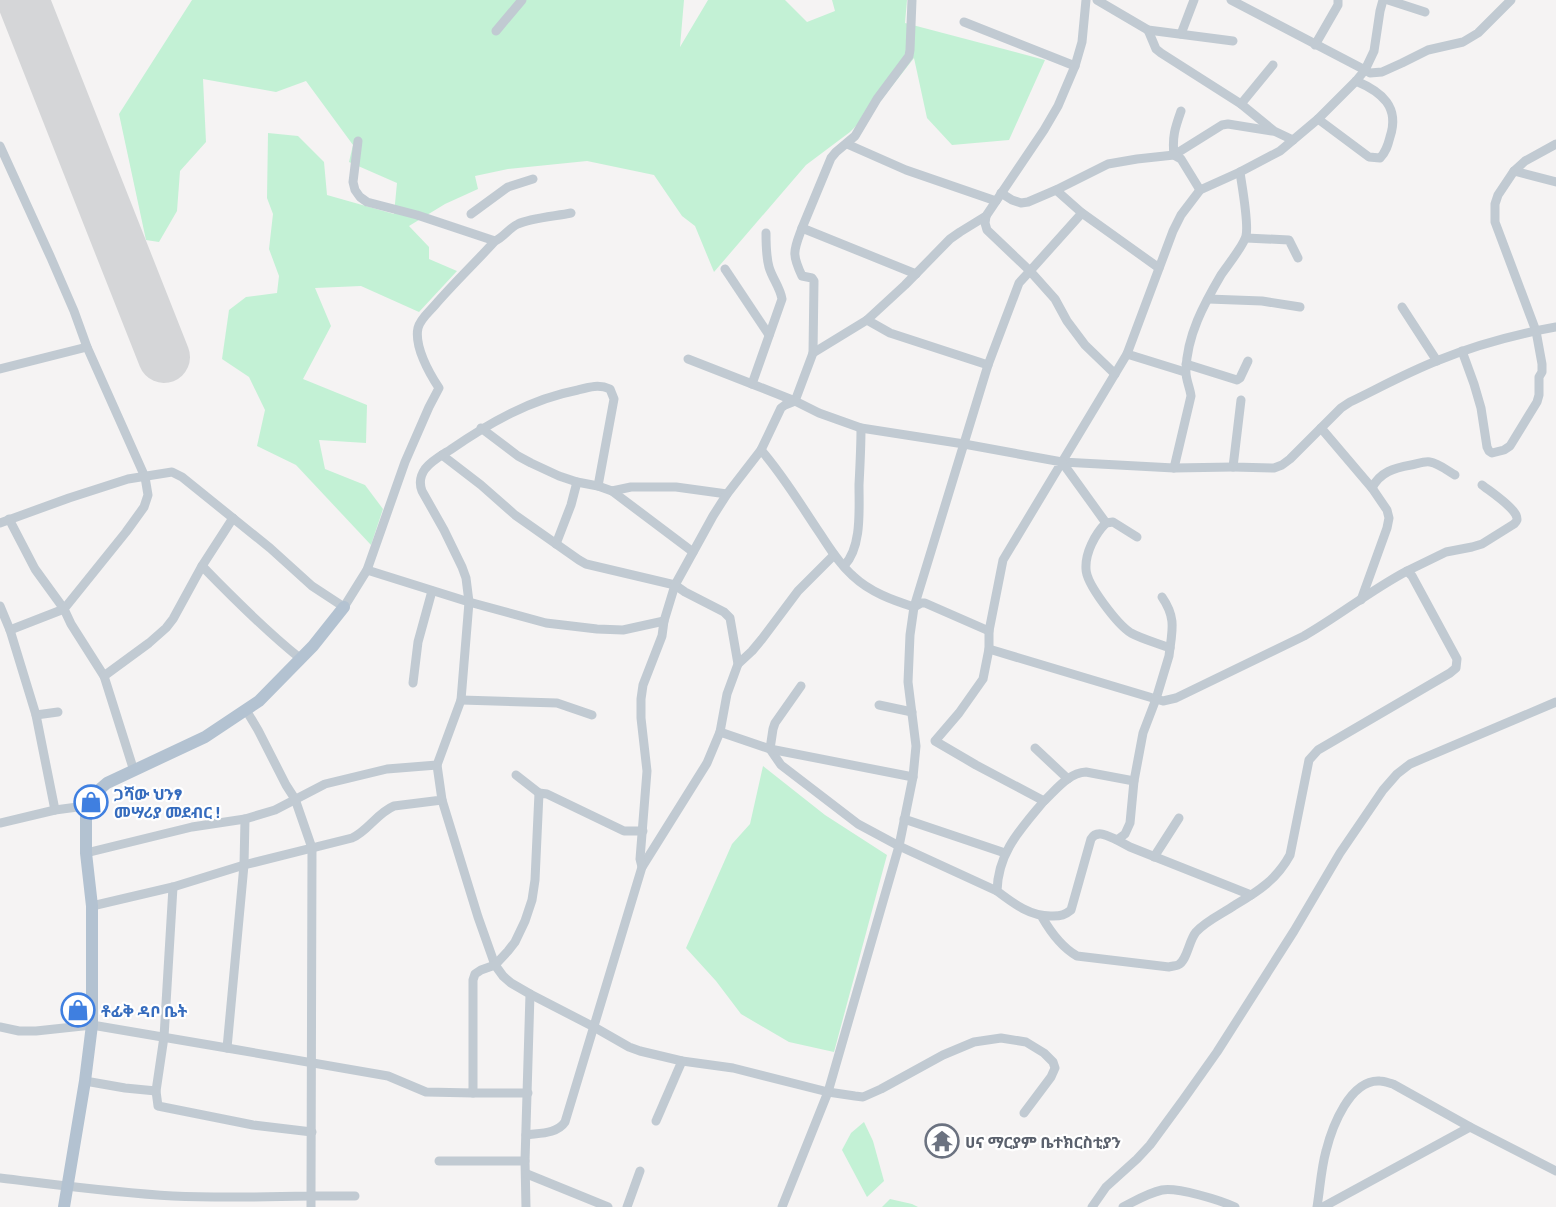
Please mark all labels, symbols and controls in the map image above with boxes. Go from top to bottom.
shop icon: ጋሻው ህንፃ መሣሪያ መደብር ! [73,784,109,820]
place label: ጋሻው ህንፃ መሣሪያ መደብር ! [114,784,220,821]
shop icon: ቶፊቅ ዳቦ ቤት [60,992,96,1028]
place label: ቶፊቅ ዳቦ ቤት [101,1001,187,1020]
temple icon: ሀና ማርያም ቤተክርስቲያን [924,1123,960,1159]
place label: ሀና ማርያም ቤተክርስቲያን [965,1132,1121,1151]

